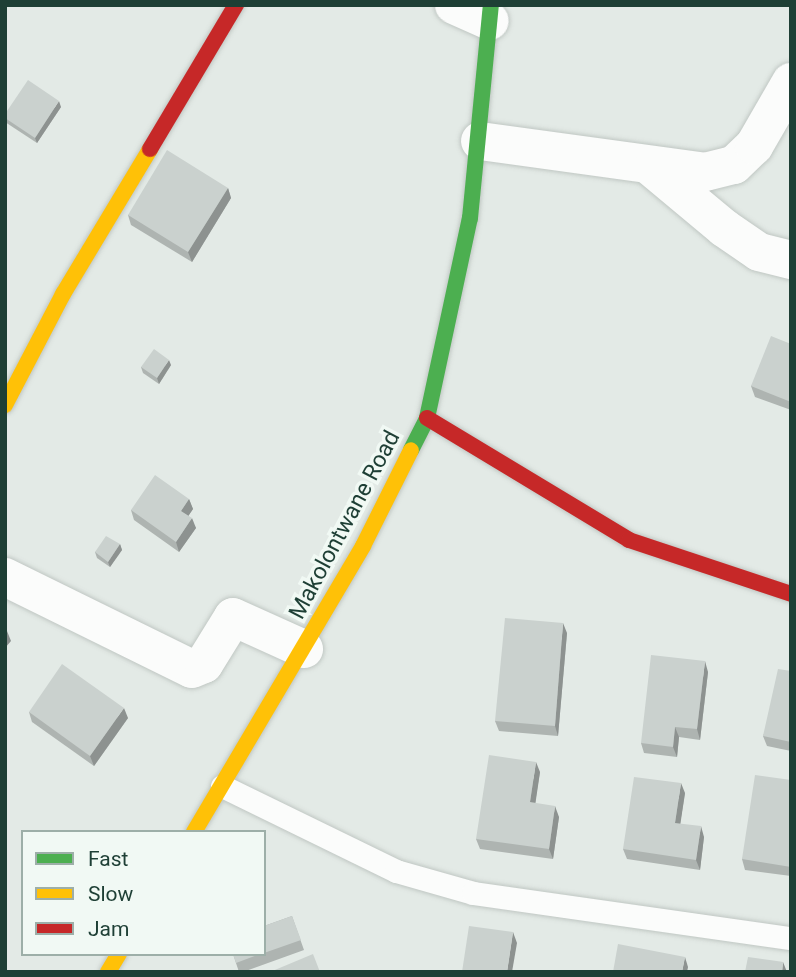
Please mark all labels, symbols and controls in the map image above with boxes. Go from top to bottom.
street label: Makolontwane Road [284,426,406,624]
legend [21,830,266,956]
text: Fast [88,847,128,871]
text: Slow [88,882,133,906]
text: Jam [88,917,129,941]

